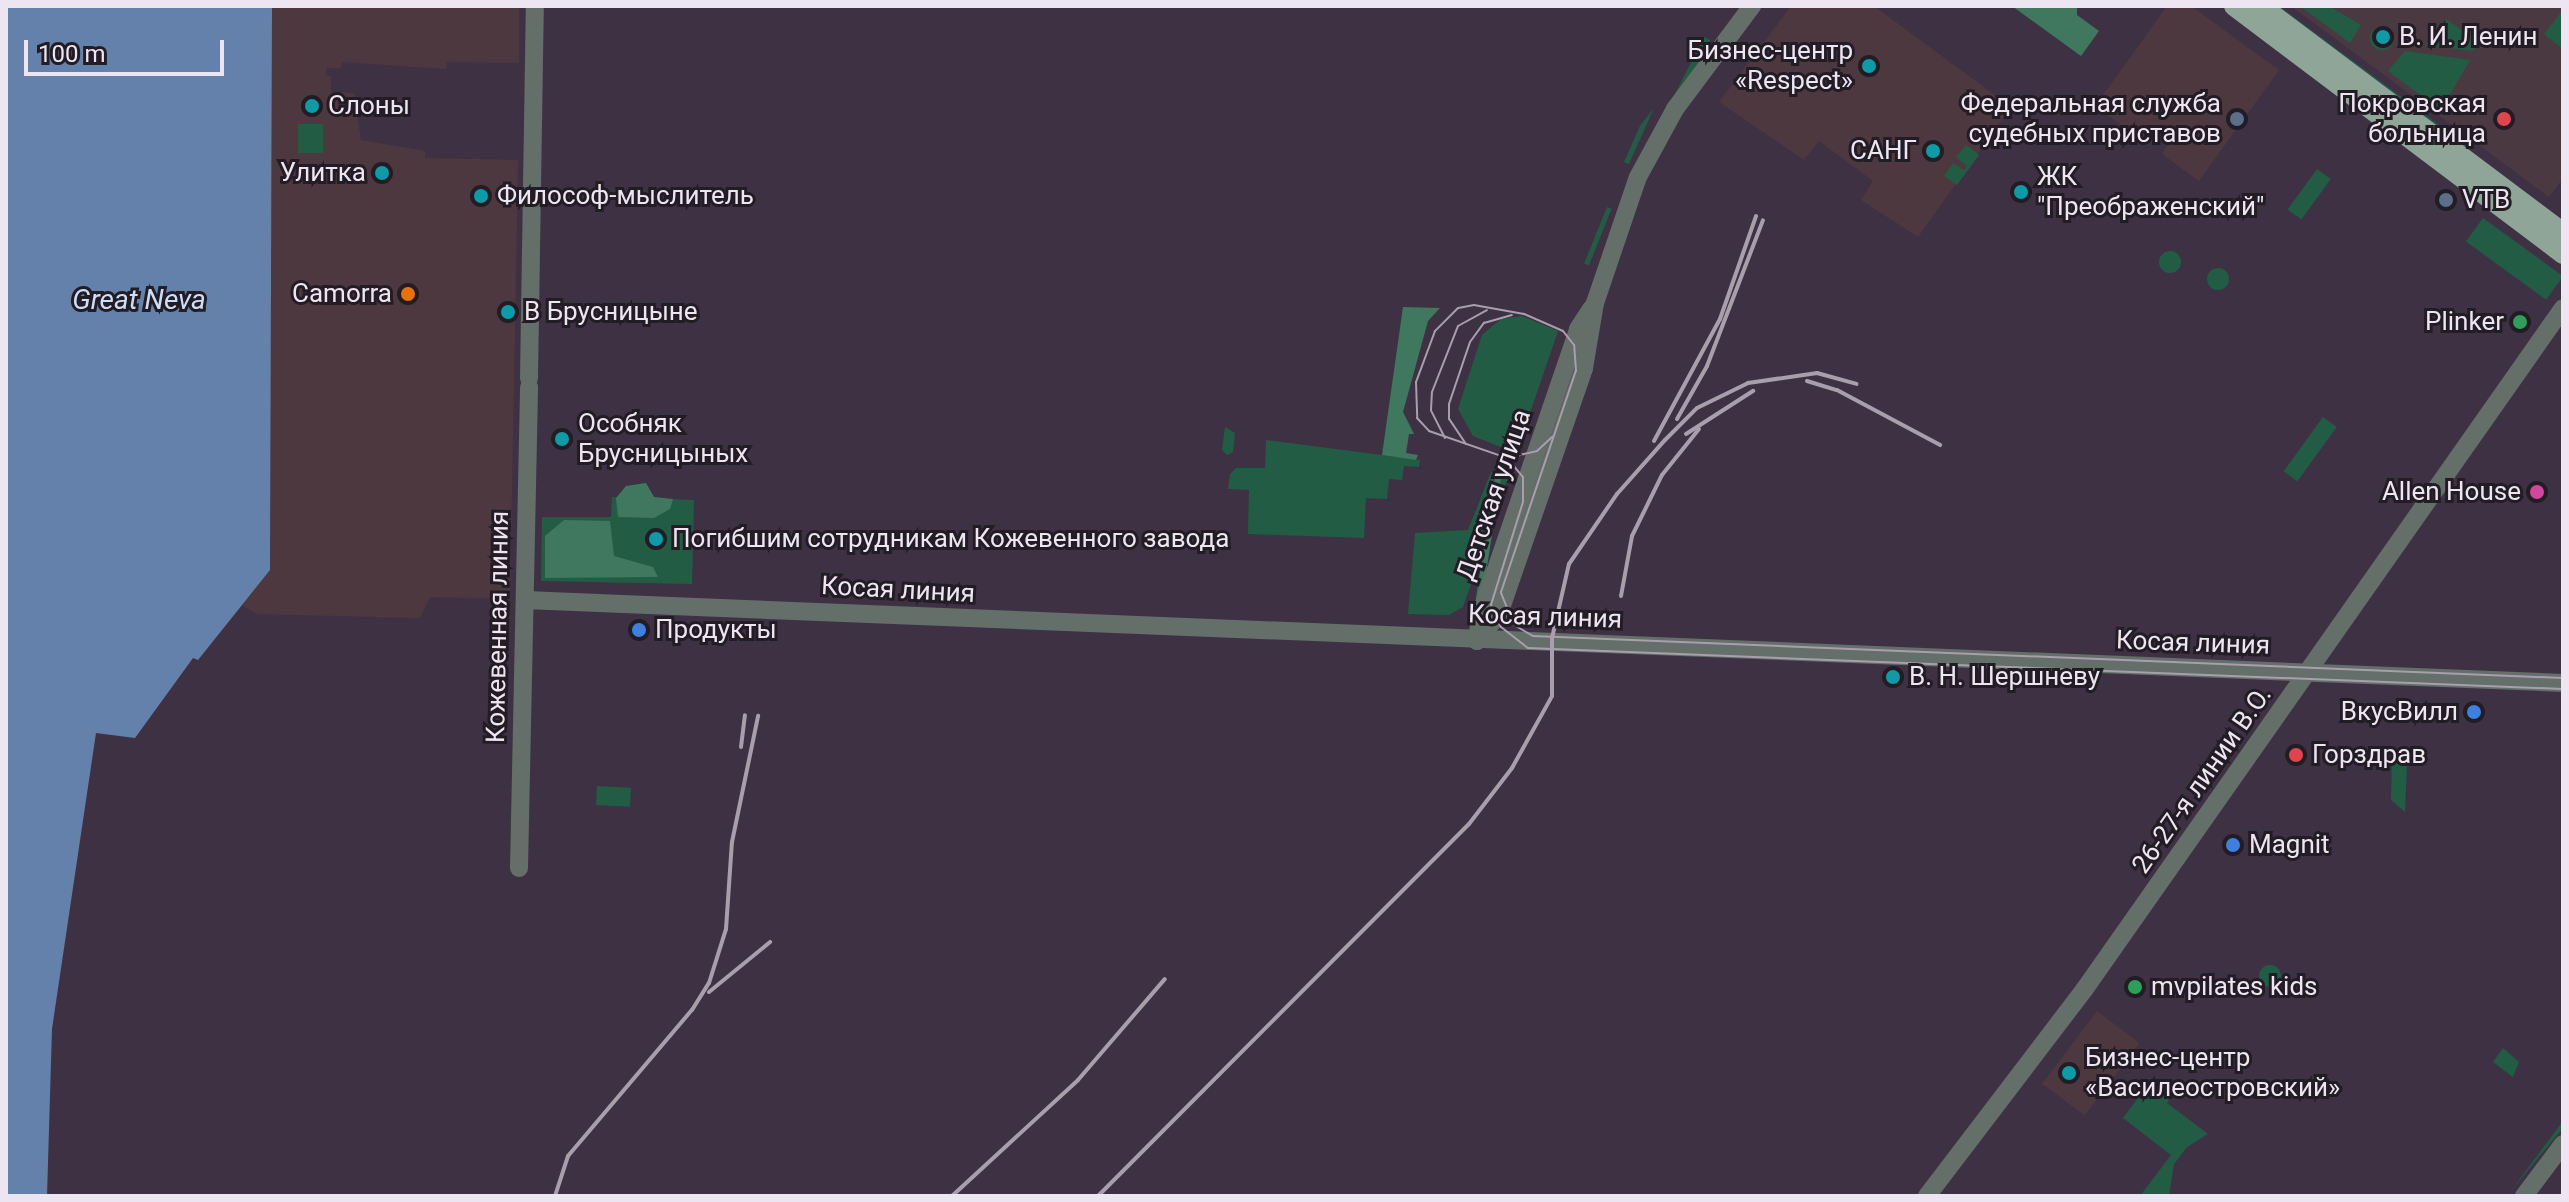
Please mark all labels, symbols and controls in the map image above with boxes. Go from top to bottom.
place label: В. И. Ленин [2399,21,2538,53]
scale bar [28,24,228,74]
marker: В. И. Ленин [2374,28,2392,46]
place label: Бизнес-центр «Respect» [1688,35,1853,96]
text: 100 m [38,40,105,68]
marker: Бизнес-центр «Respect» [1860,57,1878,75]
place label: Федеральная служба судебных приставов [1961,88,2221,150]
place label: Покровская больница [2338,88,2486,150]
place label: Слоны [328,90,410,122]
marker: Слоны [303,97,321,115]
marker: Покровская больница [2493,108,2515,130]
marker: Федеральная служба судебных приставов [2228,110,2246,128]
place label: САНГ [1850,135,1917,167]
marker: САНГ [1924,142,1942,160]
place label: Улитка [280,157,366,189]
place label: ЖК "Преображенский" [2037,161,2264,222]
marker: Улитка [373,164,391,182]
place label: Философ-мыслитель [497,180,754,212]
marker: ЖК "Преображенский" [2012,183,2030,201]
place label: VTB [2462,184,2510,216]
marker: Философ-мыслитель [472,187,490,205]
marker: VTB [2437,191,2455,209]
place label: Camorra [292,278,392,310]
water label: Great Neva [72,283,206,317]
marker: Camorra [399,285,417,303]
place label: В Брусницыне [524,296,698,328]
marker: В Брусницыне [499,303,517,321]
place label: Plinker [2425,306,2504,338]
marker: Plinker [2511,313,2529,331]
street label: Детская улица [1450,405,1538,585]
place label: Особняк Брусницыных [578,408,748,470]
marker: Особняк Брусницыных [553,430,571,448]
place label: Allen House [2382,476,2521,508]
marker: Allen House [2528,483,2546,501]
street label: Кожевенная линия [480,511,516,743]
place label: Погибшим сотрудникам Кожевенного завода [672,523,1229,555]
marker: Погибшим сотрудникам Кожевенного завода [647,530,665,548]
street label: Косая линия [820,570,976,610]
street label: Косая линия [1468,599,1622,635]
place label: Продукты [655,614,777,646]
marker: Продукты [630,621,648,639]
street label: Косая линия [2116,625,2270,661]
place label: В. Н. Шершневу [1909,661,2100,693]
marker: В. Н. Шершневу [1884,668,1902,686]
street label: 26-27-я линии В.О. [2126,680,2278,880]
place label: ВкусВилл [2341,696,2458,728]
marker: ВкусВилл [2465,703,2483,721]
place label: Горздрав [2312,739,2426,771]
marker: Горздрав [2287,746,2305,764]
place label: Magnit [2249,829,2330,861]
marker: Magnit [2224,836,2242,854]
place label: mvpilates kids [2151,971,2318,1003]
marker: mvpilates kids [2126,978,2144,996]
place label: Бизнес-центр «Василеостровский» [2085,1042,2340,1104]
marker: Бизнес-центр «Василеостровский» [2060,1064,2078,1082]

